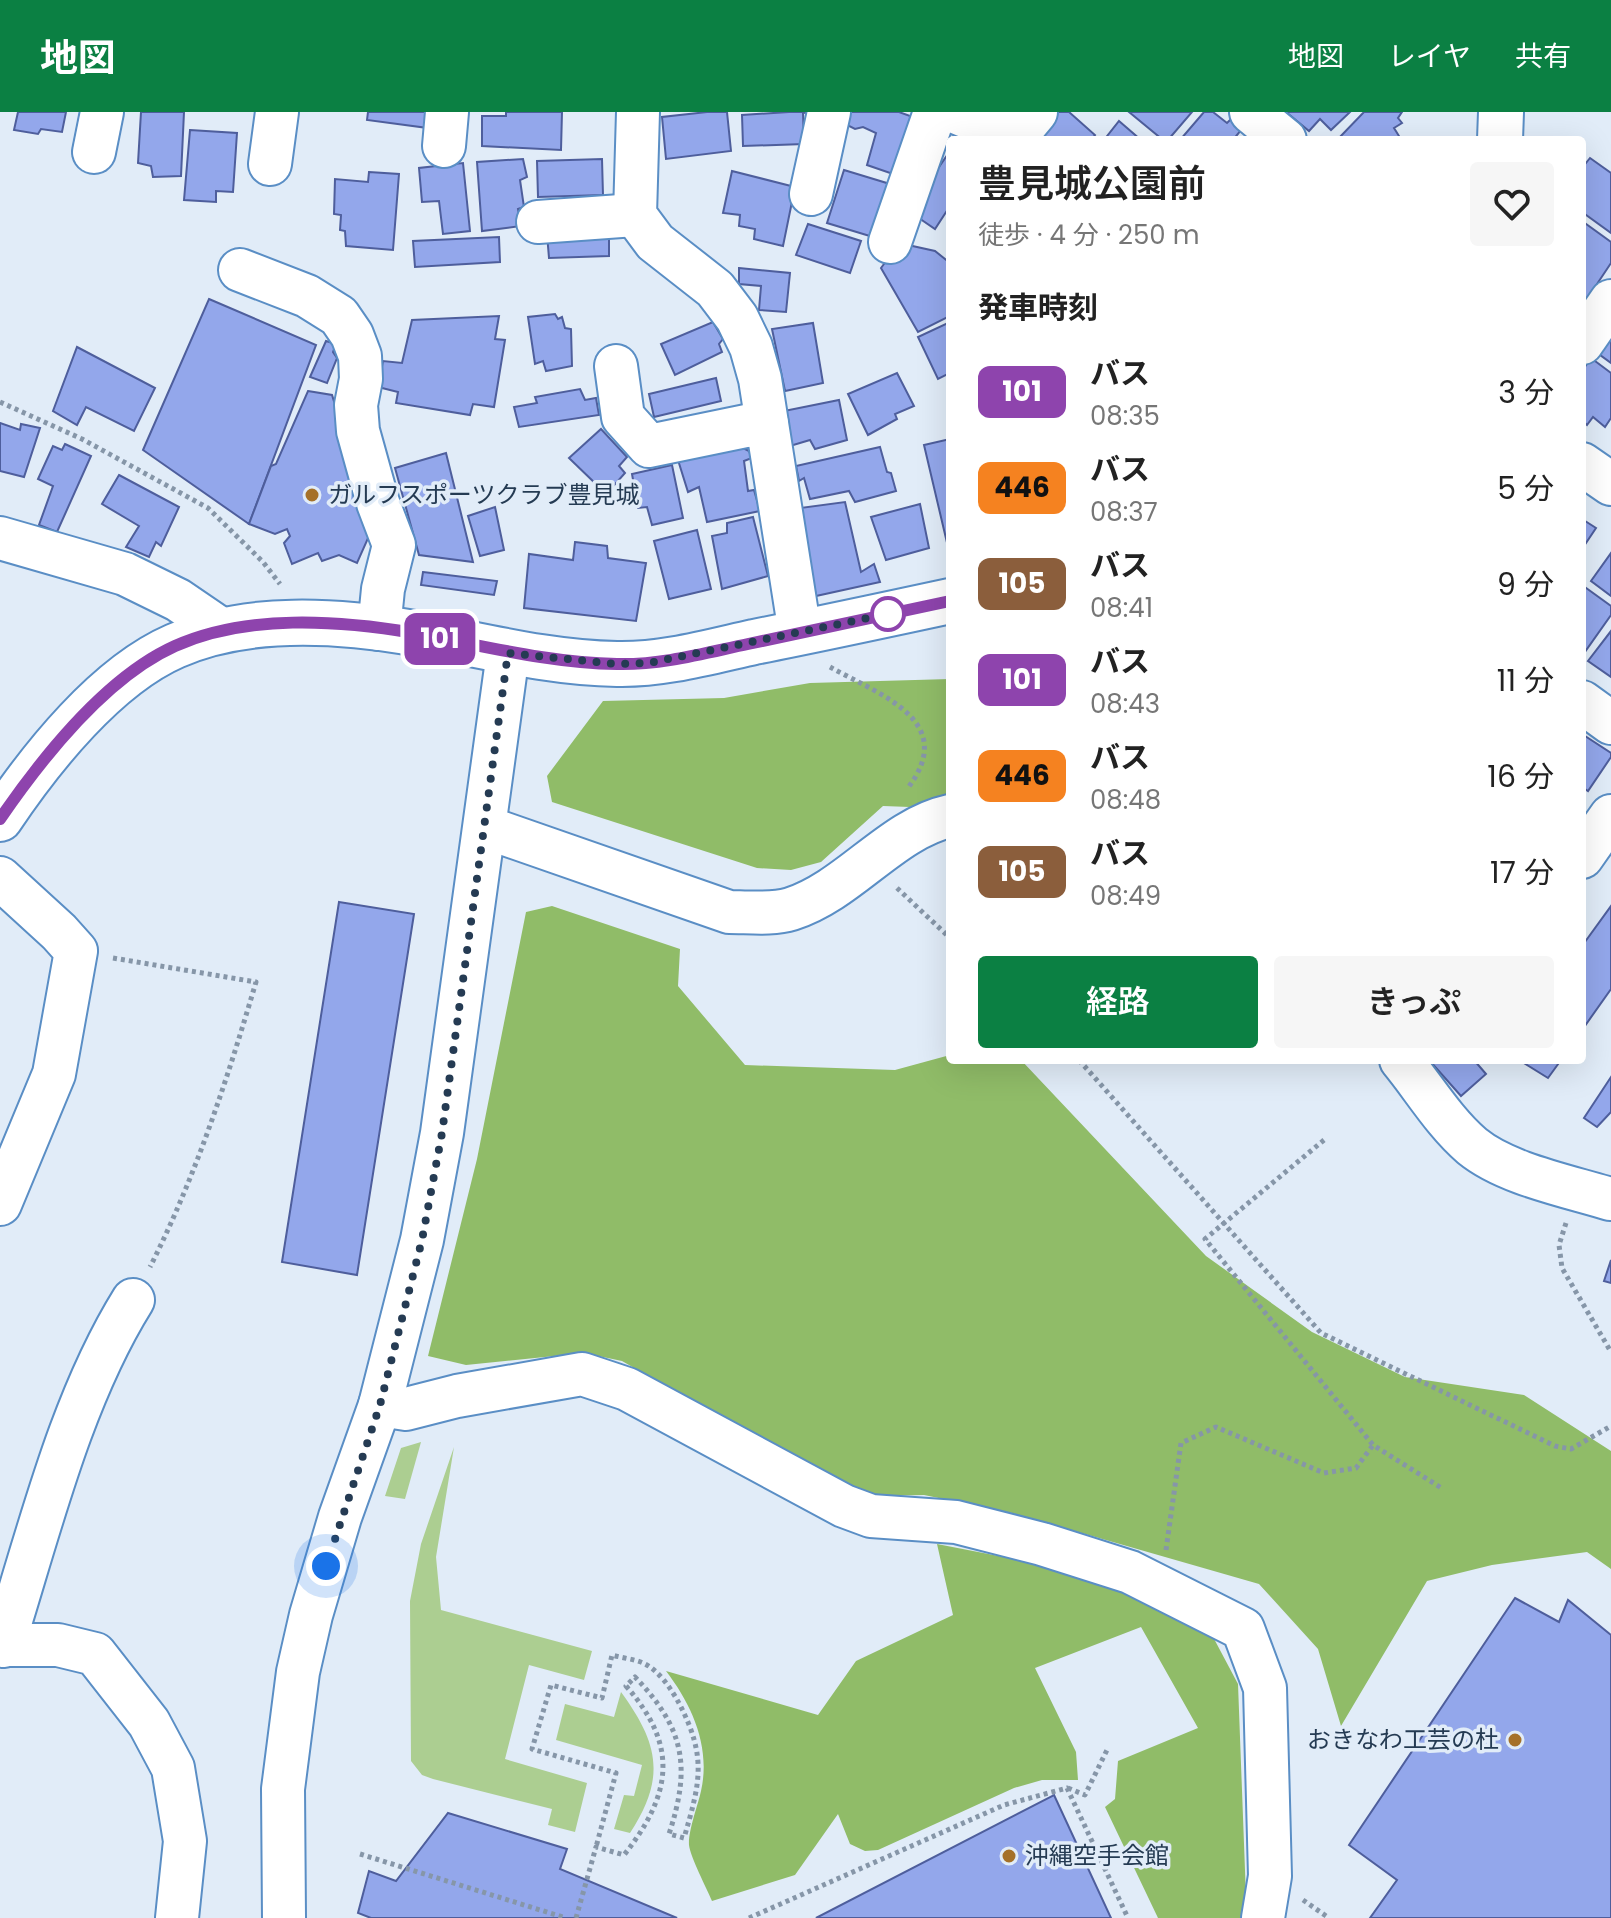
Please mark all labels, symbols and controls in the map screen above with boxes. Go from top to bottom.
text: 地図 [40,31,116,84]
text: 地図 [1288,37,1344,76]
text: レイヤ [1388,37,1471,76]
text: 共有 [1515,37,1571,76]
text: 豊見城公園前 [978,157,1206,210]
button: heart [1470,162,1554,246]
text: 徒歩 · 4 分 · 250 m [978,217,1199,253]
text: 発車時刻 [978,286,1098,329]
text: バス [1090,352,1150,395]
text: 3 分 [1498,371,1554,414]
text: 101 [1002,372,1042,411]
text: 08:35 [1090,398,1160,434]
text: バス [1090,448,1150,491]
text: 5 分 [1497,467,1554,510]
text: 446 [994,468,1050,507]
place label: ガルフスポーツクラブ豊見城 [328,478,640,511]
marker: ガルフスポーツクラブ豊見城 [303,486,321,504]
text: 08:37 [1090,494,1158,530]
text: バス [1090,544,1150,587]
text: 9 分 [1497,563,1554,606]
text: 105 [999,564,1045,603]
text: 08:41 [1090,590,1153,626]
unlabelled marker [871,597,905,631]
line badge: 101 [394,613,486,665]
text: 101 [420,619,460,658]
text: バス [1090,640,1150,683]
text: 11 分 [1497,659,1554,702]
text: 101 [1002,660,1042,699]
text: 08:43 [1090,686,1160,722]
text: バス [1090,736,1150,779]
text: 16 分 [1487,755,1554,798]
text: 446 [994,756,1050,795]
text: 08:48 [1090,782,1161,818]
text: バス [1090,832,1150,875]
text: 17 分 [1490,851,1554,894]
text: 105 [999,852,1045,891]
text: 08:49 [1090,878,1161,914]
button: 経路 [978,956,1258,1048]
button: きっぷ [1274,956,1554,1048]
your location [306,1546,346,1586]
place label: おきなわ工芸の杜 [1307,1723,1499,1756]
marker: おきなわ工芸の杜 [1506,1731,1524,1749]
place label: 沖縄空手会館 [1025,1839,1169,1872]
marker: 沖縄空手会館 [1000,1847,1018,1865]

